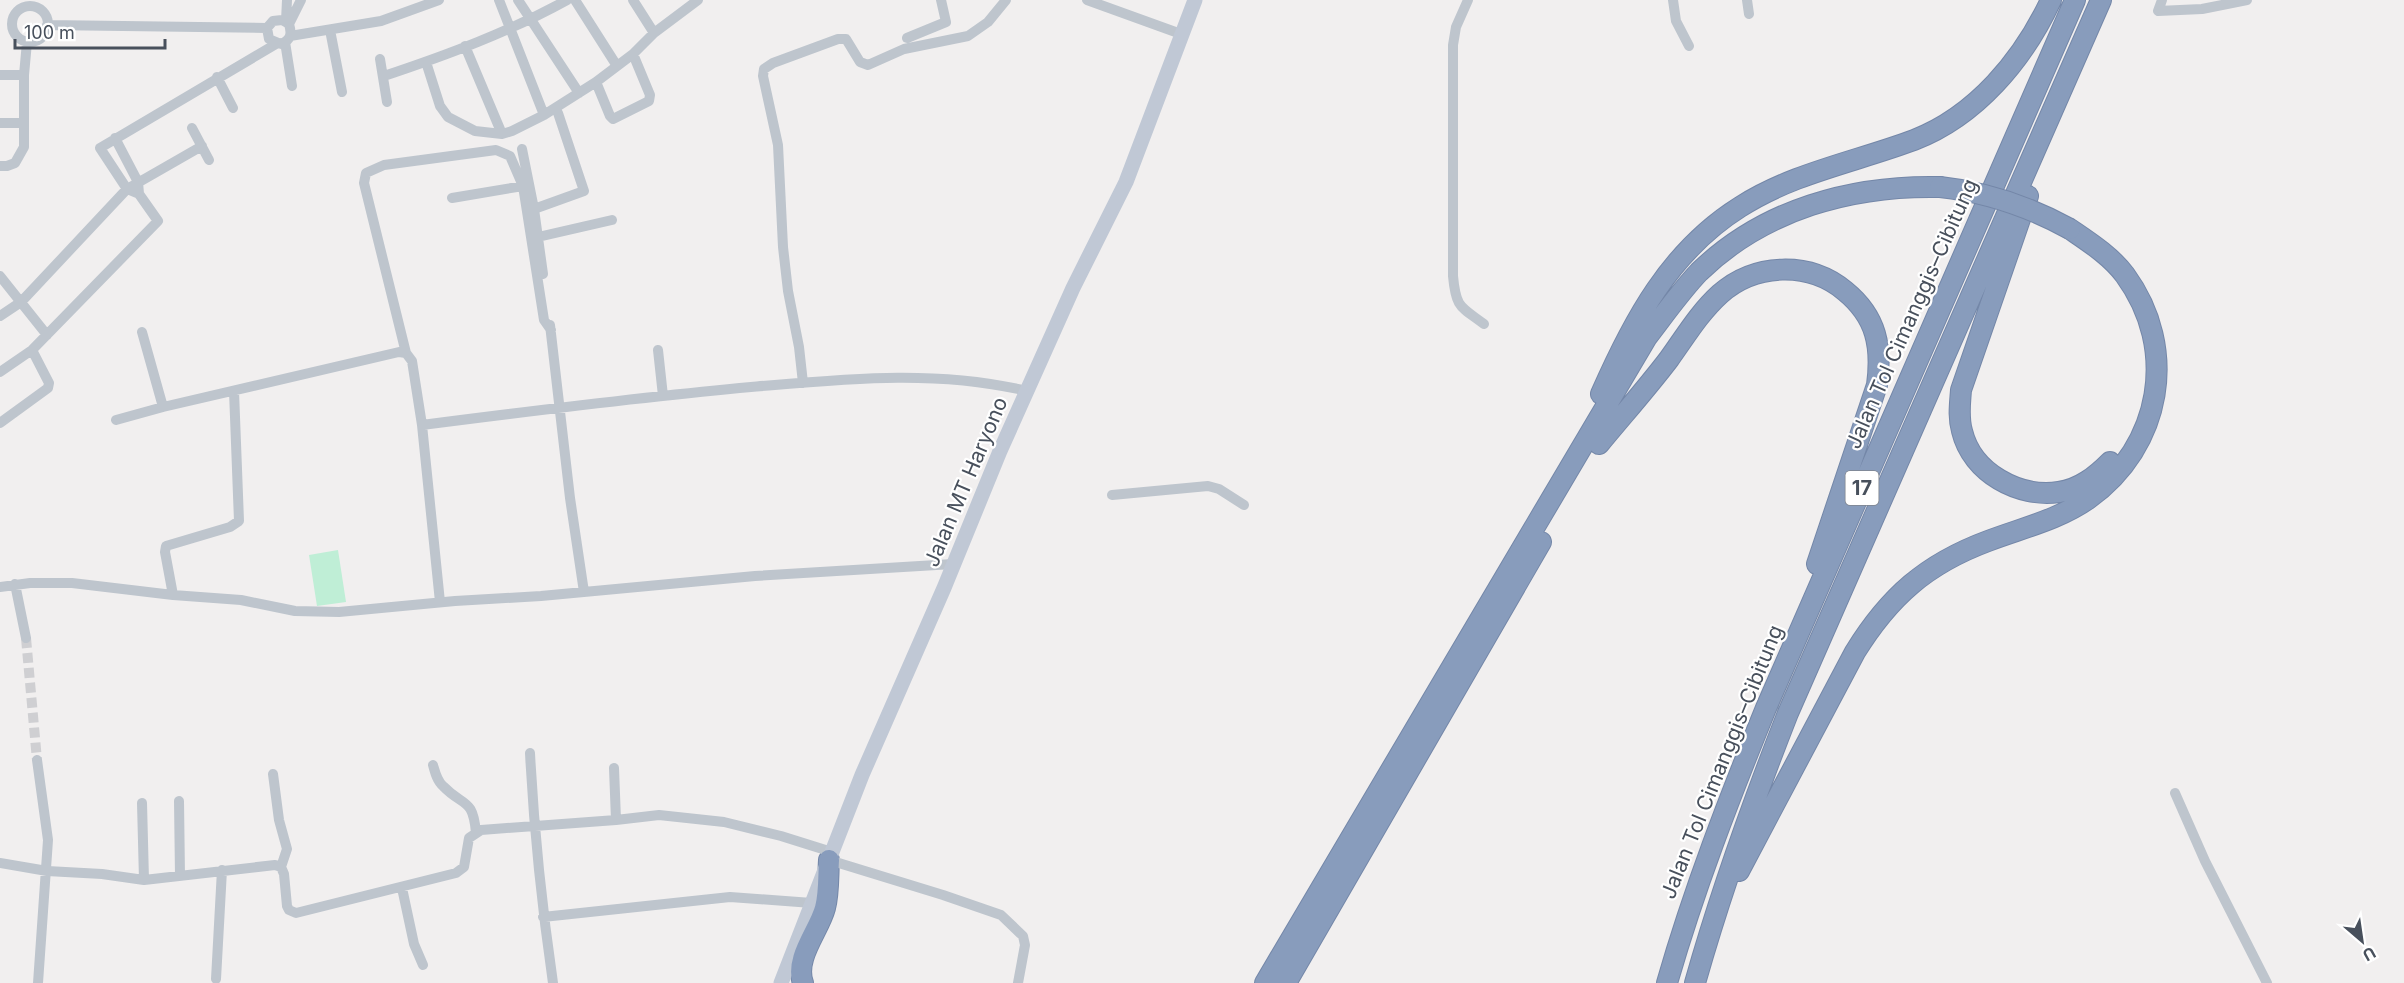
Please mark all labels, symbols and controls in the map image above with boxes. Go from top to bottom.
scale bar [15,12,165,50]
text: 100 m [24,22,75,43]
street label: Jalan Tol Cimanggis–Cibitung [1841,175,1983,453]
street label: Jalan MT Haryono [918,393,1013,570]
road number: 17 [1846,471,1878,505]
street label: Jalan Tol Cimanggis–Cibitung [1655,621,1788,902]
north arrow [2332,911,2392,971]
text: U [2359,943,2379,966]

